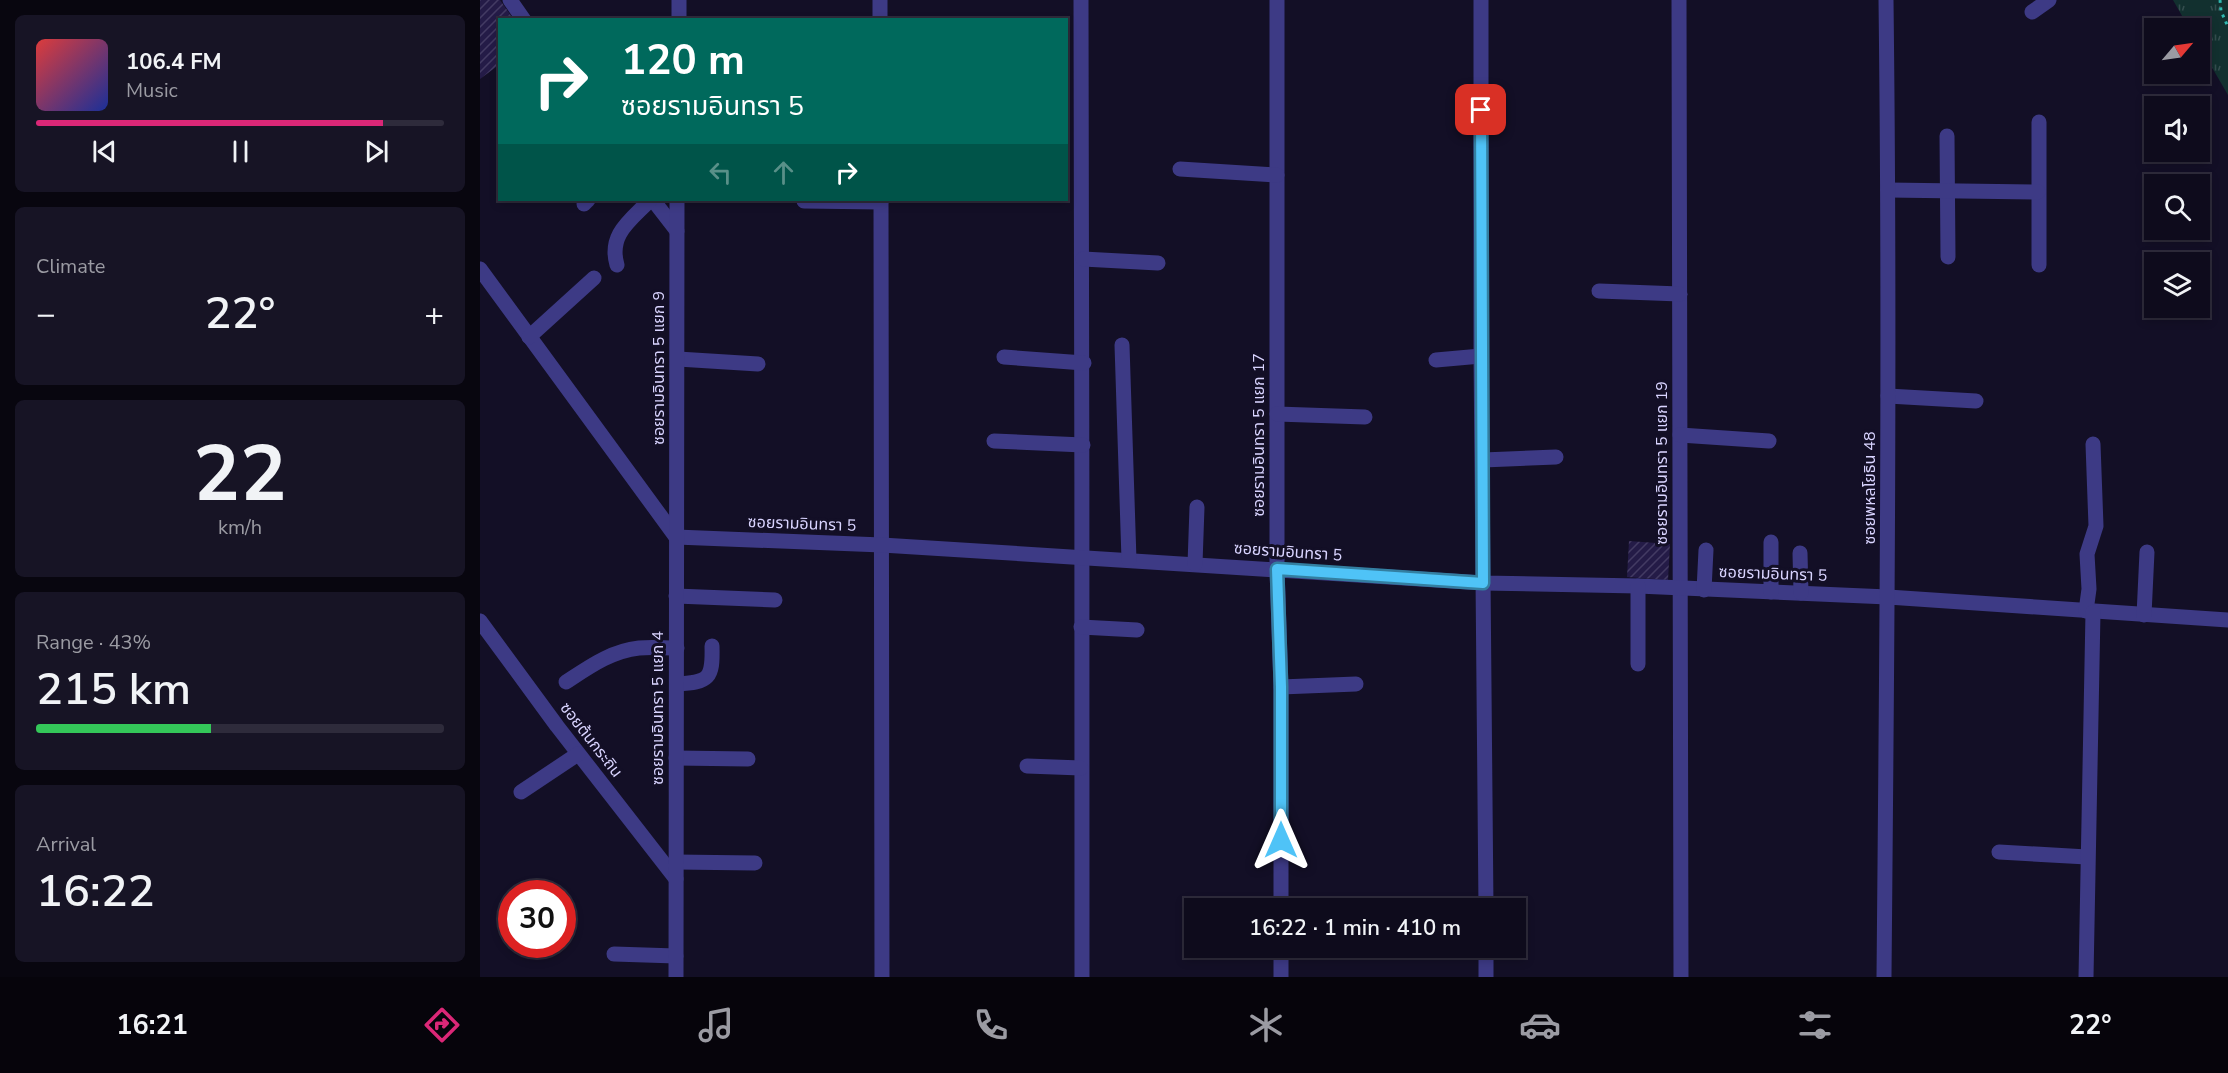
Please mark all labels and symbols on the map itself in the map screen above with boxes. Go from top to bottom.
north arrow [2144,18,2210,84]
pin [1455,84,1506,135]
street label: ซอยรามอินทรา 5 แยก 9 [648,291,670,445]
street label: ซอยรามอินทรา 5 แยก 17 [1248,353,1270,517]
street label: ซอยรามอินทรา 5 แยก 19 [1651,381,1673,545]
street label: ซอยพหลโยธิน 48 [1859,431,1881,545]
street label: ซอยรามอินทรา 5 [747,511,857,537]
street label: ซอยรามอินทรา 5 [1233,537,1343,567]
street label: ซอยรามอินทรา 5 [1718,561,1828,587]
street label: ซอยรามอินทรา 5 แยก 4 [647,631,669,785]
street label: ซอยต้นกระถิน [555,698,627,782]
position arrow [1249,808,1313,872]
speed limit sign: 30 [498,880,576,958]

